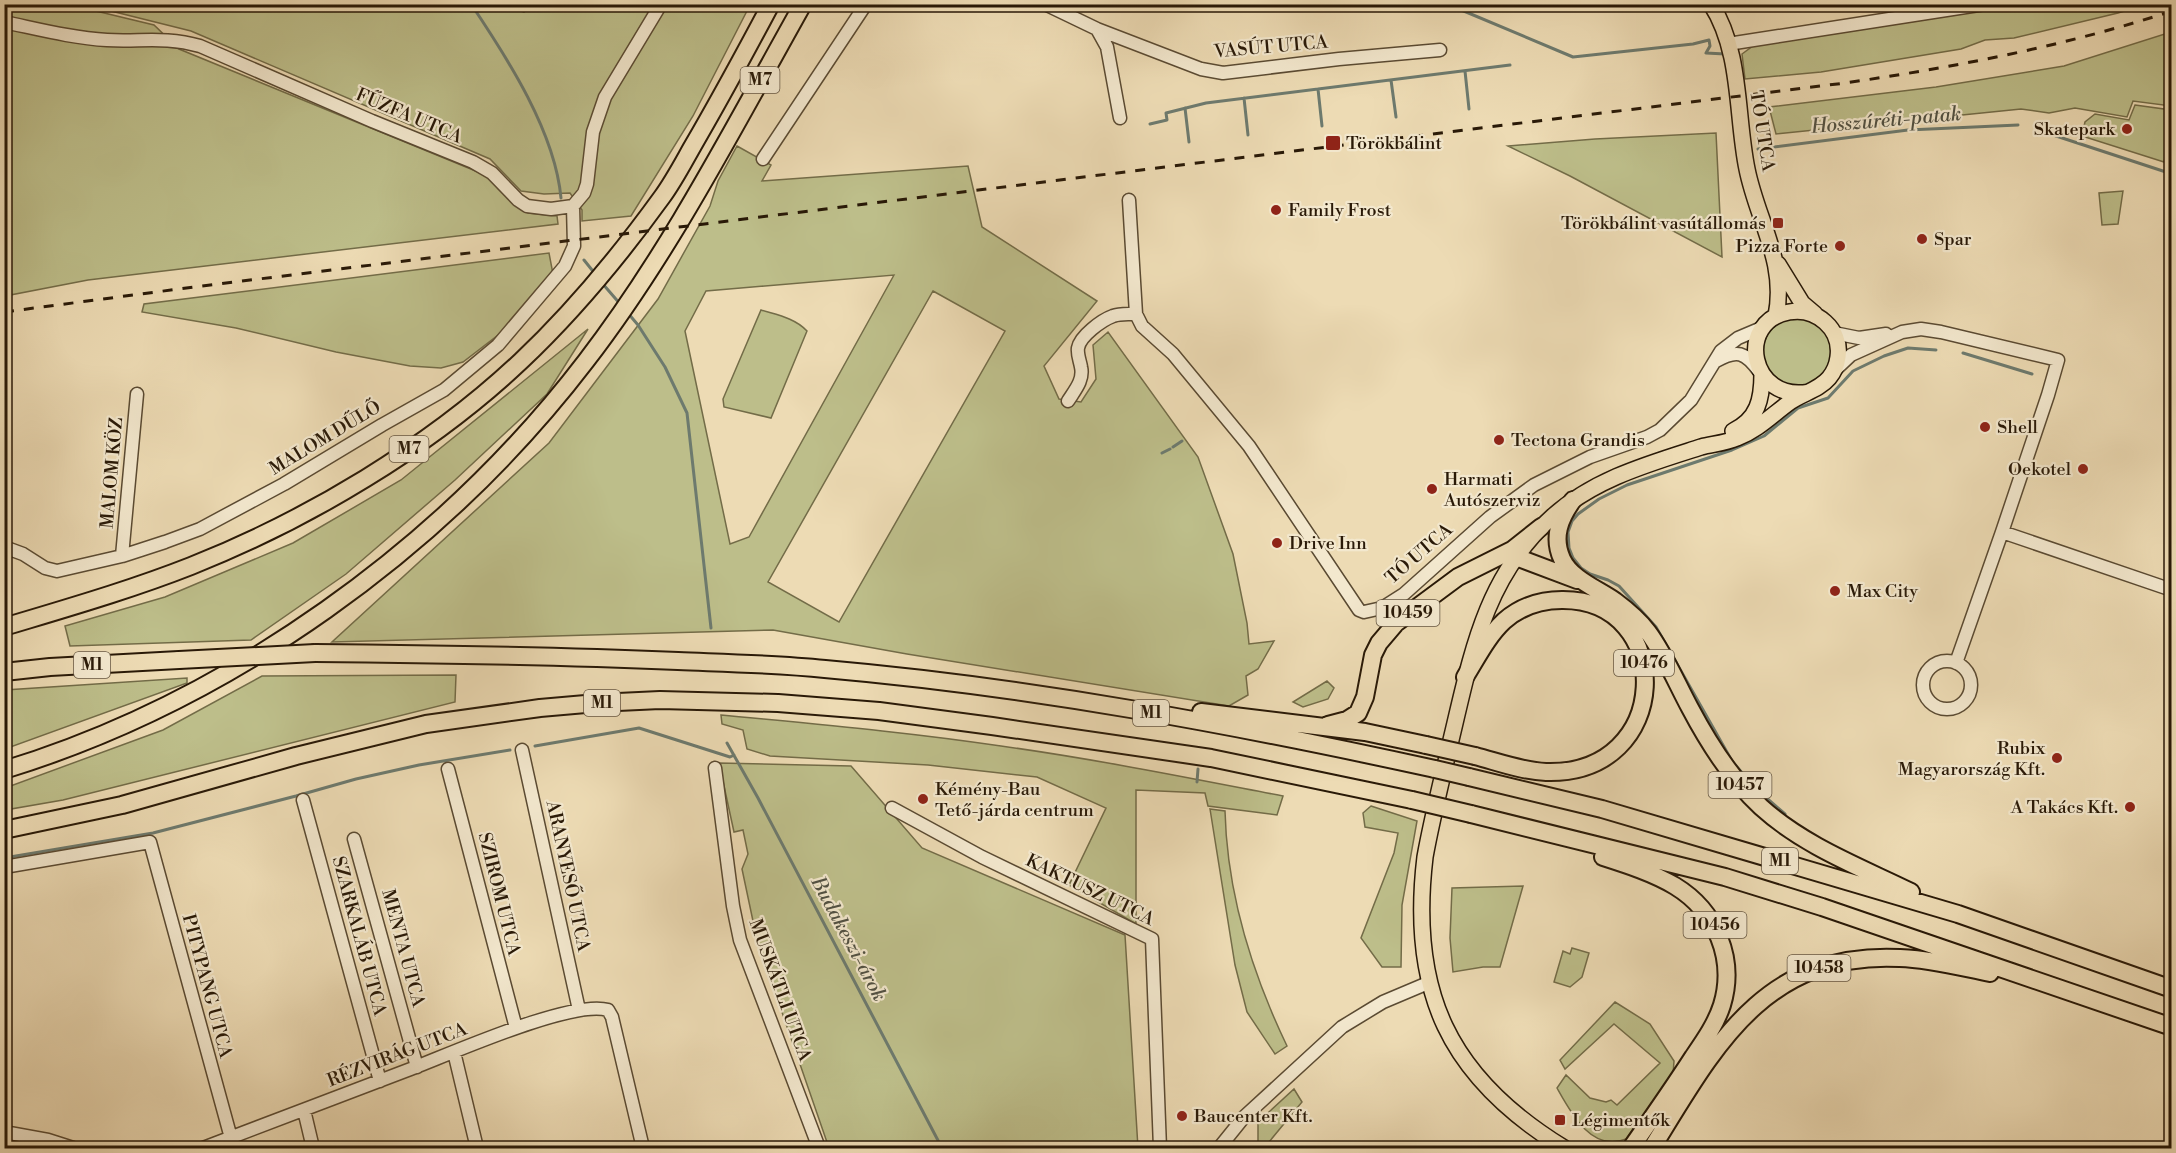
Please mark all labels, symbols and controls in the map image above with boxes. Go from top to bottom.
street label: VASÚT UTCA [1212,31,1330,64]
road number: M7 [740,67,780,93]
street label: FŰZFA UTCA [352,83,466,149]
street label: TÓ UTCA [1744,89,1780,174]
water label: Hosszúréti-patak [1809,102,1962,140]
place label: Skatepark [2034,118,2117,141]
marker: Skatepark [2120,122,2134,136]
place label: Törökbálint [1346,132,1443,155]
marker: Törökbálint [1324,134,1342,152]
place label: Family Frost [1288,199,1392,222]
marker: Family Frost [1269,203,1283,217]
place label: Törökbálint vasútállomás [1561,212,1766,235]
marker: Törökbálint vasútállomás [1771,216,1785,230]
place label: Spar [1934,228,1972,251]
marker: Spar [1915,232,1929,246]
place label: Pizza Forte [1735,235,1828,258]
marker: Pizza Forte [1833,239,1847,253]
street label: MALOM DŰLŐ [265,396,385,480]
street label: MALOM KÖZ [96,416,128,530]
place label: Shell [1997,416,2038,439]
marker: Shell [1978,420,1992,434]
place label: Tectona Grandis [1511,429,1645,452]
marker: Tectona Grandis [1492,433,1506,447]
road number: M7 [390,436,428,462]
place label: Oekotel [2008,458,2072,481]
marker: Oekotel [2076,462,2090,476]
place label: Harmati Autószerviz [1443,468,1540,512]
marker: Harmati Autószerviz [1425,482,1439,496]
street label: TÓ UTCA [1381,518,1458,589]
place label: Drive Inn [1289,532,1367,555]
marker: Drive Inn [1270,536,1284,550]
place label: Max City [1847,580,1918,603]
marker: Max City [1828,584,1842,598]
road number: 10459 [1376,600,1440,626]
road number: 10476 [1614,650,1674,676]
road number: M1 [74,652,110,678]
road number: M1 [584,690,620,716]
road number: M1 [1133,700,1169,726]
place label: Rubix Magyarország Kft. [1898,737,2046,781]
marker: Rubix Magyarország Kft. [2050,751,2064,765]
road number: 10457 [1708,772,1772,798]
place label: Kémény-Bau Tető-járda centrum [935,778,1094,822]
marker: Kémény-Bau Tető-járda centrum [916,792,930,806]
place label: A Takács Kft. [2010,796,2118,819]
street label: ARANYESŐ UTCA [541,797,595,954]
marker: A Takács Kft. [2123,800,2137,814]
street label: SZIROM UTCA [473,830,526,959]
road number: M1 [1762,848,1798,874]
street label: KAKTUSZ UTCA [1022,849,1159,931]
street label: SZARKALÁB UTCA [327,854,391,1019]
water label: Budakeszi-árok [804,871,891,1006]
street label: MENTA UTCA [376,887,430,1010]
street label: PITYPANG UTCA [177,912,237,1061]
road number: 10456 [1684,912,1746,938]
street label: MUSKÁTLI UTCA [744,916,817,1065]
road number: 10458 [1788,955,1850,981]
street label: RÉZVIRÁG UTCA [324,1018,471,1092]
place label: Baucenter Kft. [1193,1105,1312,1128]
marker: Baucenter Kft. [1175,1109,1189,1123]
place label: Légimentők [1572,1109,1671,1132]
marker: Légimentők [1553,1113,1567,1127]

